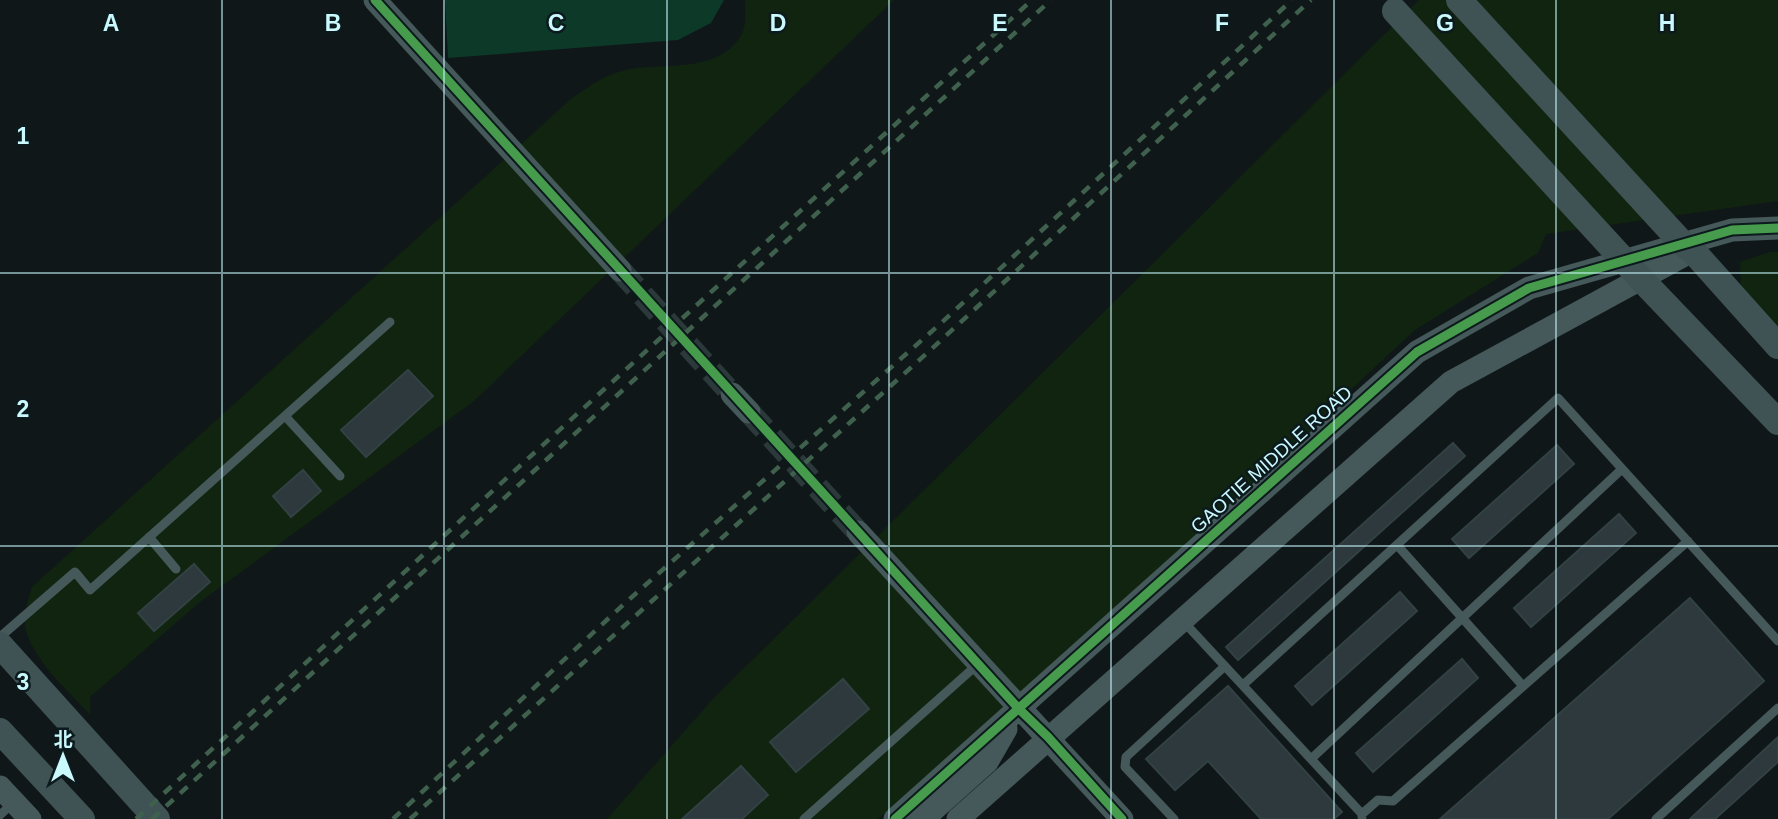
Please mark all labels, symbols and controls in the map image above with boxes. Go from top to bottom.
text: A [103,10,119,36]
text: B [325,10,341,36]
text: C [548,10,564,36]
text: D [770,10,786,36]
text: E [992,10,1008,36]
text: F [1215,10,1229,36]
text: G [1436,10,1454,36]
text: H [1659,10,1675,36]
text: 1 [17,123,30,149]
street label: GAOTIE MIDDLE ROAD [1187,382,1356,537]
text: 2 [17,396,29,422]
text: 3 [17,669,29,695]
north arrow [28,721,98,791]
text: 北 [53,729,73,750]

